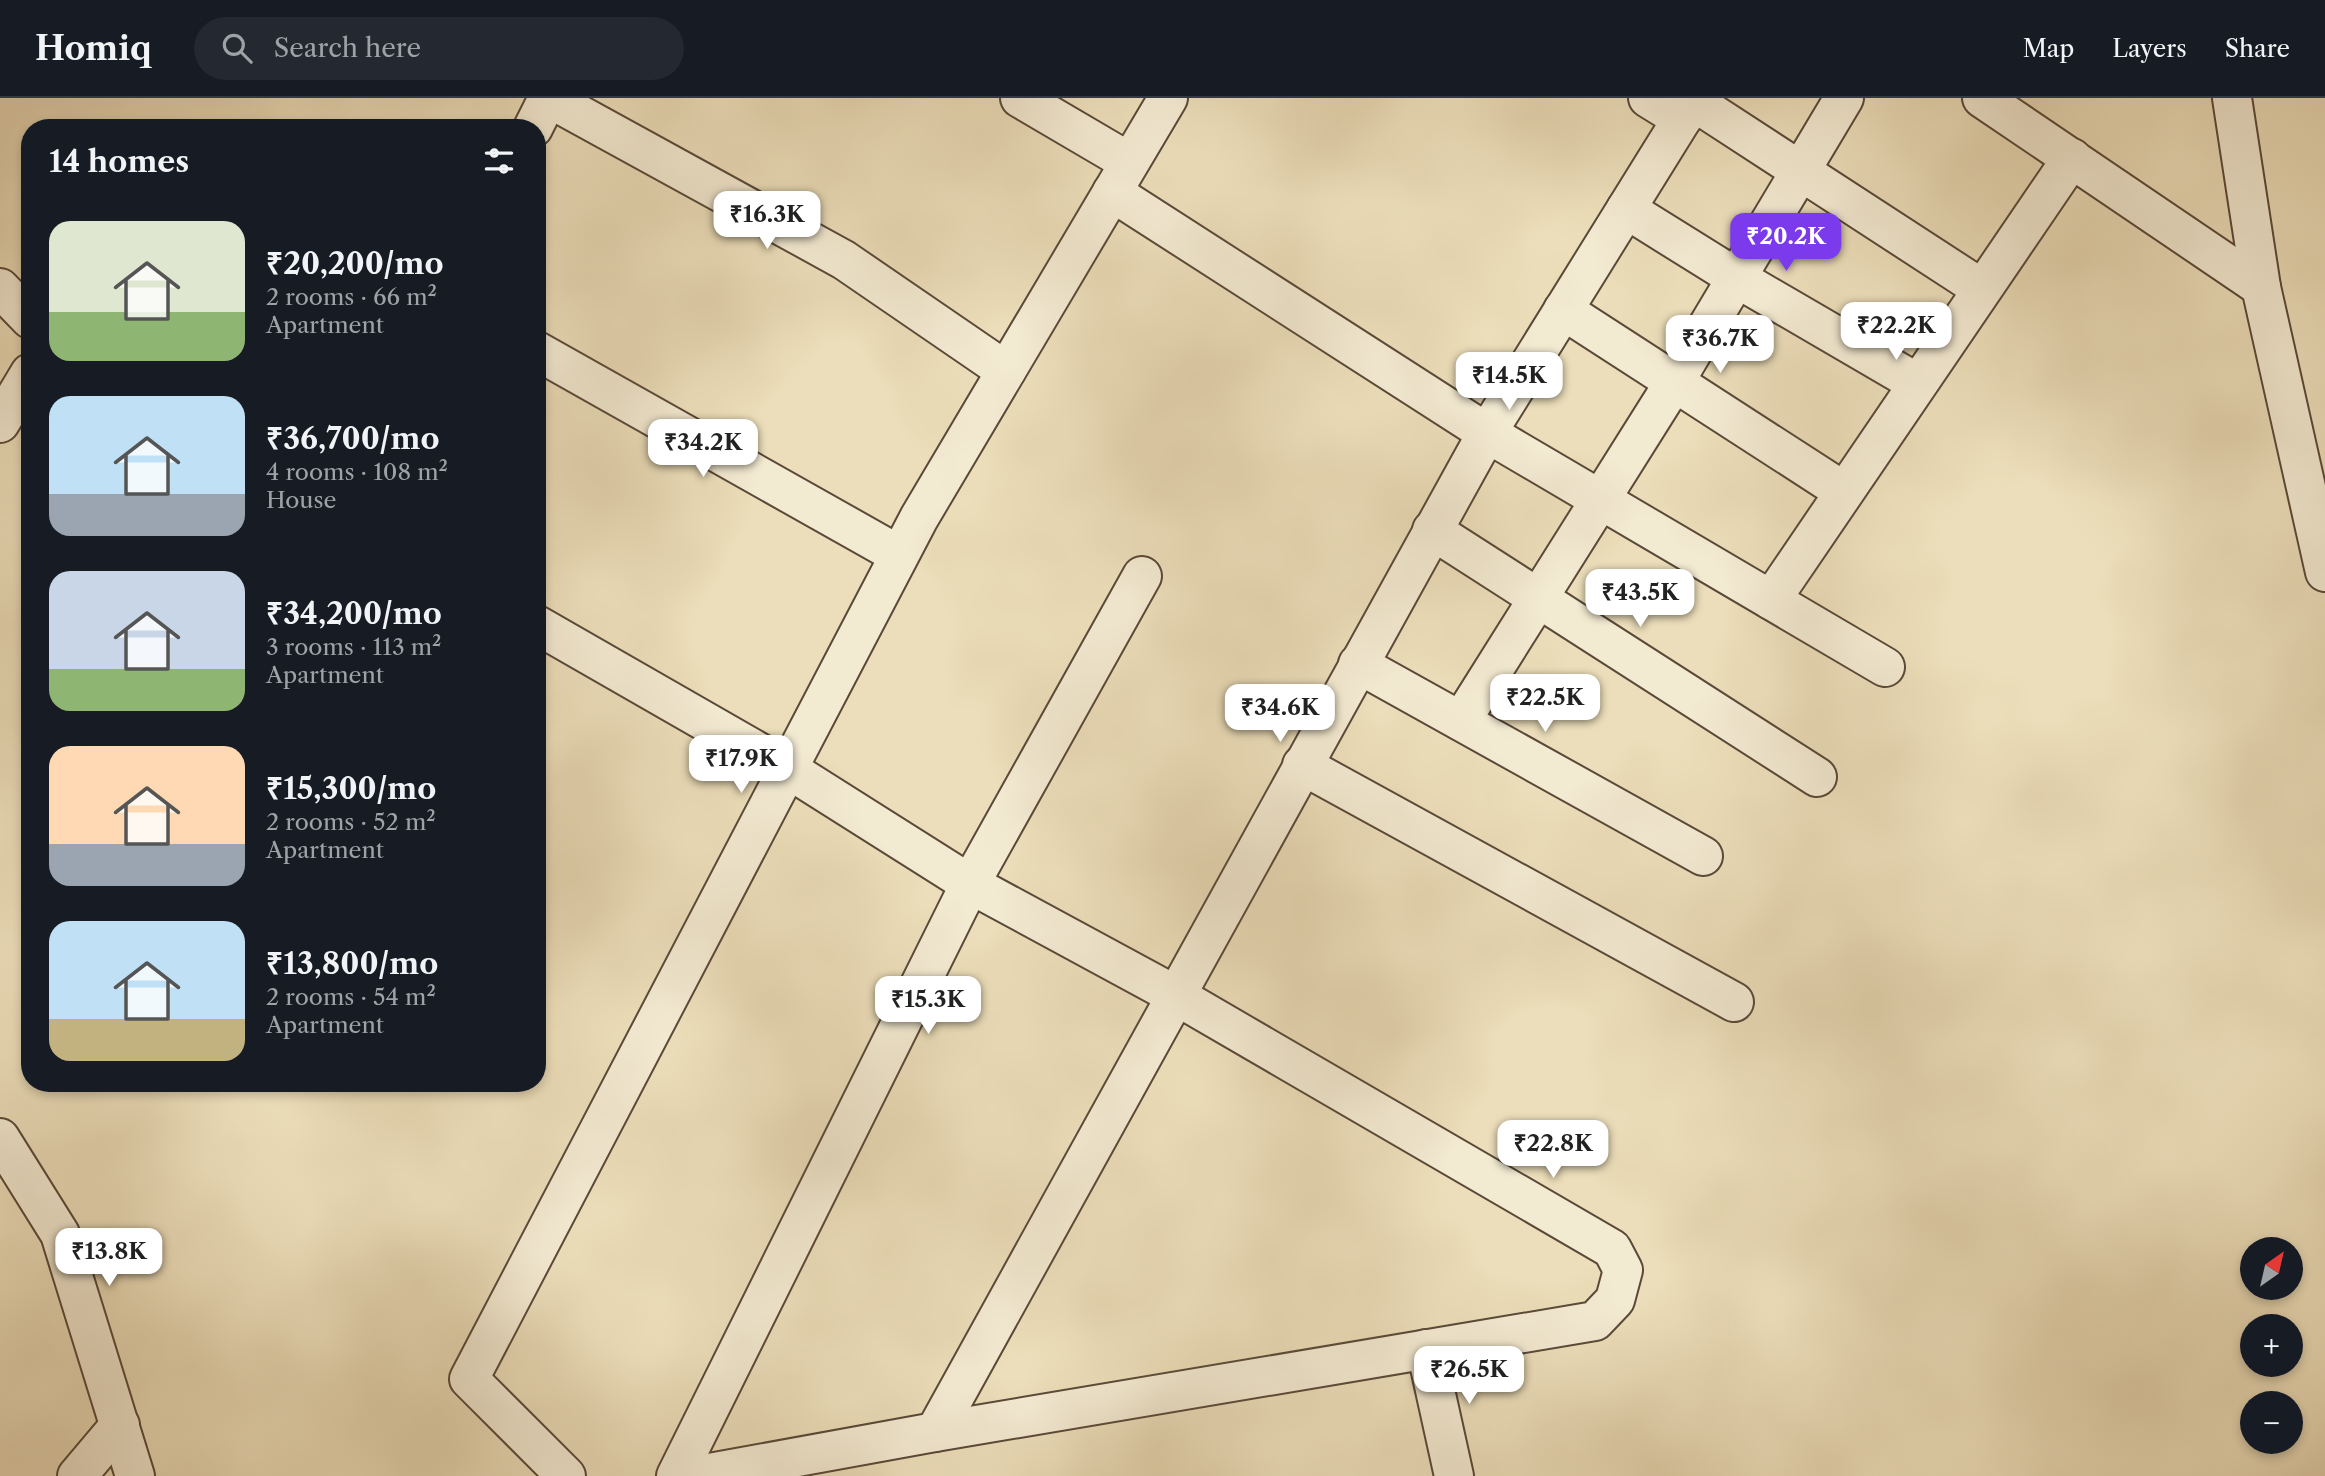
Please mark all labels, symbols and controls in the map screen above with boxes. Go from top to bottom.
search box [194,17,684,80]
text: Homiq [35,28,152,69]
icon: search [218,29,256,67]
text: Search here [274,32,421,64]
text: Map [2023,34,2074,63]
text: Layers [2112,34,2187,63]
text: Share [2225,34,2290,63]
icon: filters [480,142,518,180]
text: 14 homes [49,143,189,180]
pin: ₹16.3K [710,192,824,251]
text: ₹16.3K [730,200,804,228]
pin: ₹20.2K [1729,214,1843,273]
text: ₹20.2K [1746,222,1826,250]
text: ₹20,200/mo [266,245,444,282]
icon: home [105,249,189,333]
text: 2 rooms · 66 m² [266,283,437,311]
pin: ₹22.2K [1839,302,1953,362]
text: Apartment [266,311,384,339]
text: ₹22.2K [1857,311,1935,339]
pin: ₹36.7K [1663,316,1777,375]
text: ₹36.7K [1682,324,1758,352]
pin: ₹14.5K [1452,352,1566,412]
text: ₹14.5K [1472,361,1546,389]
text: ₹36,700/mo [266,420,439,457]
pin: ₹34.2K [646,420,760,479]
icon: home [105,424,189,508]
text: ₹34.2K [664,428,742,456]
text: 4 rooms · 108 m² [266,458,448,486]
text: House [266,486,336,514]
pin: ₹43.5K [1583,570,1697,629]
text: ₹43.5K [1601,578,1679,606]
text: ₹34,200/mo [266,595,442,632]
icon: home [105,599,189,683]
text: 3 rooms · 113 m² [266,633,442,661]
text: Apartment [266,661,384,689]
pin: ₹22.5K [1488,674,1602,734]
text: ₹22.5K [1506,683,1584,711]
pin: ₹34.6K [1223,684,1337,744]
text: ₹34.6K [1241,693,1319,721]
pin: ₹17.9K [684,736,798,795]
text: ₹17.9K [705,744,777,772]
text: ₹15,300/mo [266,770,436,807]
icon: home [105,774,189,858]
text: 2 rooms · 52 m² [266,808,436,836]
text: Apartment [266,836,384,864]
text: ₹13,800/mo [266,945,438,982]
icon: home [105,949,189,1033]
pin: ₹15.3K [871,976,985,1036]
text: 2 rooms · 54 m² [266,983,436,1011]
text: ₹15.3K [891,985,965,1013]
text: Apartment [266,1011,384,1039]
pin: ₹22.8K [1496,1121,1610,1180]
text: ₹22.8K [1513,1129,1593,1157]
pin: ₹13.8K [52,1228,166,1288]
text: ₹13.8K [71,1237,147,1265]
north arrow [2240,1237,2303,1300]
map controls [2240,1237,2303,1454]
button: + [2240,1314,2303,1377]
pin: ₹26.5K [1412,1346,1526,1406]
text: ₹26.5K [1430,1355,1508,1383]
button: − [2240,1391,2303,1454]

